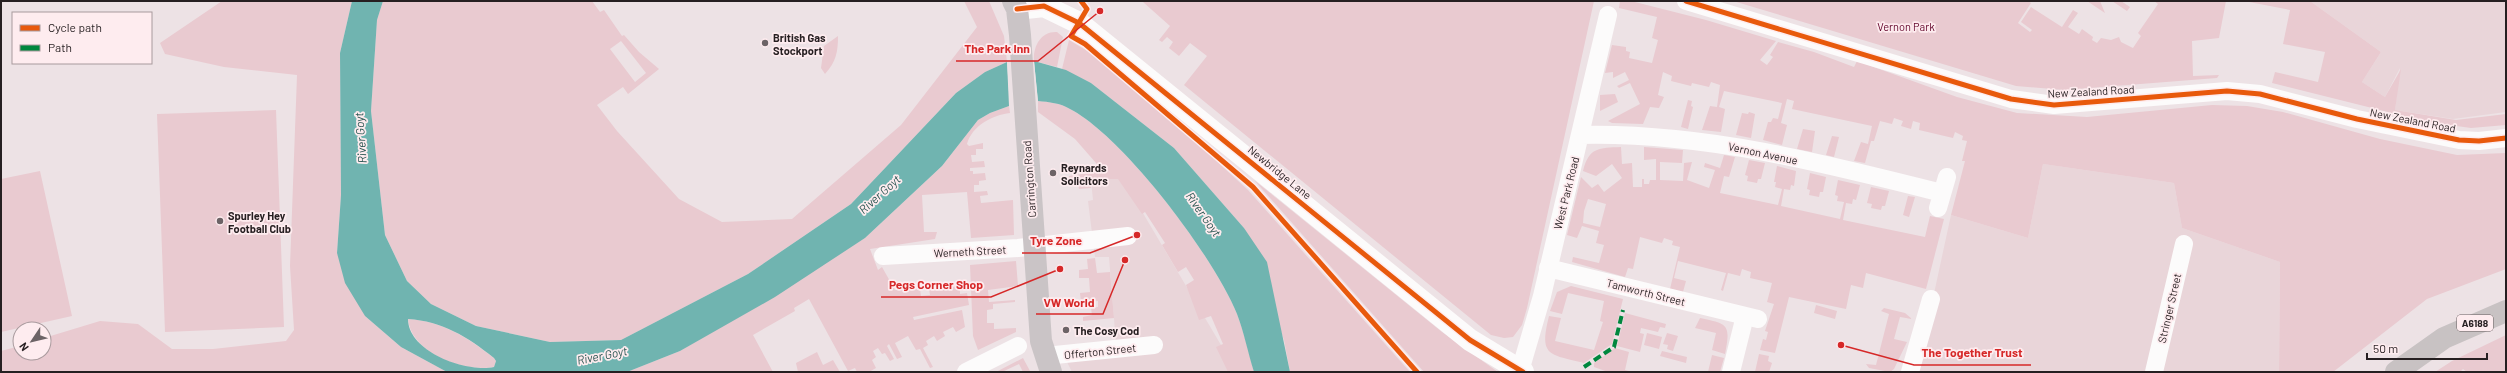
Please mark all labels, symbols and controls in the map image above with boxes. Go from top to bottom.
legend [12,12,152,64]
text: Cycle path [48,20,102,34]
park label: Vernon Park [1877,20,1935,33]
place label: British Gas Stockport [773,31,826,57]
callout: The Park Inn [956,37,1038,61]
marker: British Gas Stockport [760,38,770,48]
text: Path [48,40,72,54]
text: The Park Inn [964,41,1030,55]
street label: New Zealand Road [2047,82,2135,100]
street label: New Zealand Road [2369,105,2457,135]
water label: River Goyt [351,111,369,164]
street label: Vernon Avenue [1727,139,1799,167]
street label: Carrington Road [1020,140,1038,218]
street label: Newbridge Lane [1246,143,1314,202]
street label: West Park Road [1551,155,1581,231]
place label: Reynards Solicitors [1061,161,1108,187]
marker: Reynards Solicitors [1048,168,1058,178]
water label: River Goyt [855,171,903,216]
water label: River Goyt [1184,189,1225,240]
place label: Spurley Hey Football Club [228,209,291,235]
marker: Spurley Hey Football Club [215,216,225,226]
callout: Tyre Zone [1022,229,1090,253]
text: Tyre Zone [1030,233,1083,247]
street label: Werneth Street [933,243,1007,259]
street label: Stringer Street [2155,272,2183,344]
callout: Pegs Corner Shop [881,273,991,297]
street label: Tamworth Street [1605,276,1687,308]
text: Pegs Corner Shop [889,277,983,291]
callout: VW World [1036,290,1103,314]
text: VW World [1043,295,1095,309]
road number: A6188 [2457,315,2493,331]
north arrow [12,321,52,361]
place label: The Cosy Cod [1074,324,1139,337]
marker: The Cosy Cod [1061,325,1071,335]
scale bar [2367,335,2487,361]
text: N [16,340,31,354]
street label: Offerton Street [1063,341,1137,361]
callout: The Together Trust [1914,341,2031,365]
text: 50 m [2373,341,2398,355]
water label: River Goyt [576,343,629,367]
text: The Together Trust [1922,345,2023,359]

